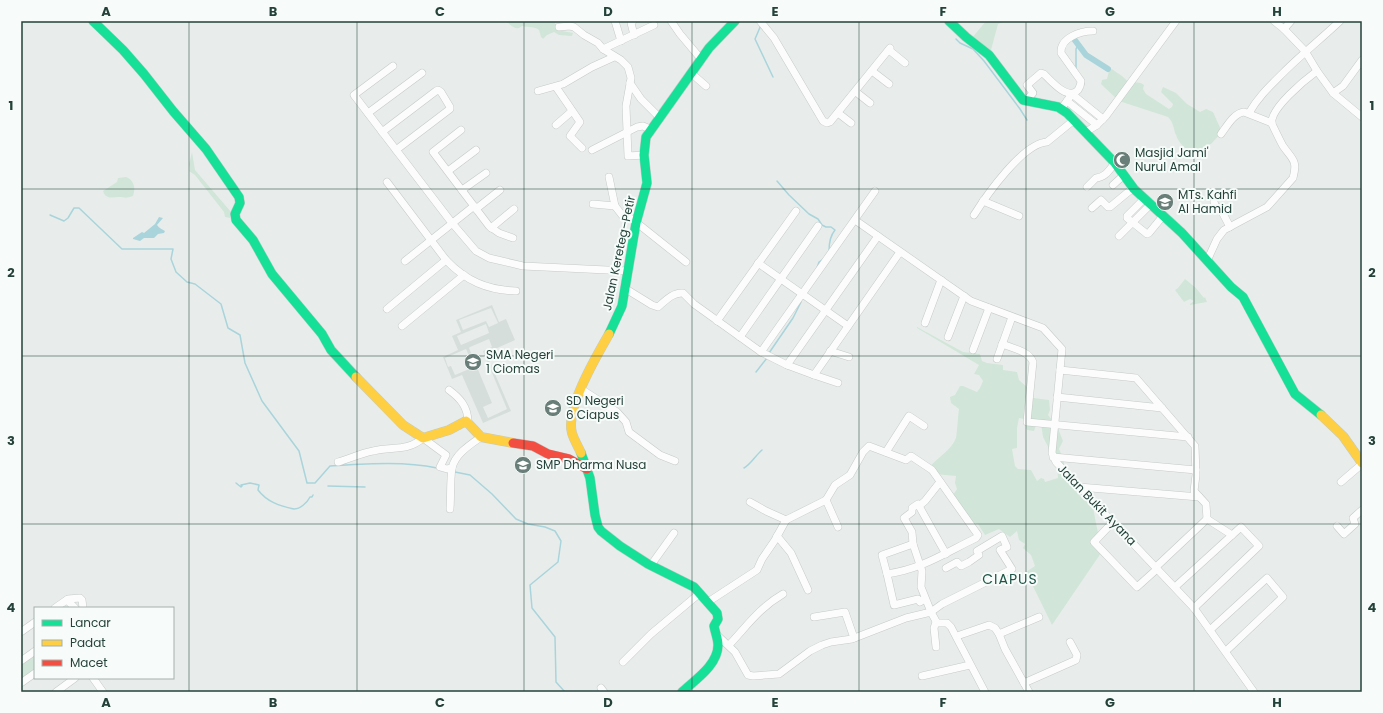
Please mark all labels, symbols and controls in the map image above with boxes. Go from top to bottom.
text: A [101,2,111,21]
text: B [269,2,278,21]
text: C [435,2,445,21]
text: D [603,2,613,21]
text: E [771,2,779,21]
text: F [939,2,947,21]
text: G [1105,2,1115,21]
text: H [1272,2,1282,21]
text: 1 [9,96,13,115]
text: 1 [1370,96,1374,115]
place label: Masjid Jami' Nurul Amal [1135,144,1209,175]
mosque icon: Masjid Jami' Nurul Amal [1112,150,1132,170]
place label: MTs. Kahfi Al Hamid [1178,186,1237,217]
school or university icon: MTs. Kahfi Al Hamid [1155,192,1175,212]
street label: Jalan Kereteg–Petir [598,193,639,312]
text: 2 [7,263,15,282]
text: 2 [1368,263,1376,282]
place label: SMA Negeri 1 Ciomas [486,346,554,377]
school or university icon: SMA Negeri 1 Ciomas [463,352,483,372]
place label: SD Negeri 6 Ciapus [566,392,624,423]
school or university icon: SD Negeri 6 Ciapus [543,398,563,418]
text: 3 [7,431,15,450]
text: 3 [1368,431,1376,450]
school or university icon: SMP Dharma Nusa [513,455,533,475]
place label: SMP Dharma Nusa [536,456,646,473]
street label: Jalan Bukit Ayana [1054,460,1141,549]
district label: CIAPUS [982,569,1038,589]
text: 4 [7,598,16,617]
text: 4 [1368,598,1377,617]
legend [34,607,174,679]
text: Lancar [70,614,111,631]
text: Padat [70,634,106,651]
text: Macet [70,654,108,671]
text: A [101,693,111,712]
text: B [269,693,278,712]
text: C [435,693,445,712]
text: D [603,693,613,712]
text: E [771,693,779,712]
text: F [939,693,947,712]
text: G [1105,693,1115,712]
text: H [1272,693,1282,712]

